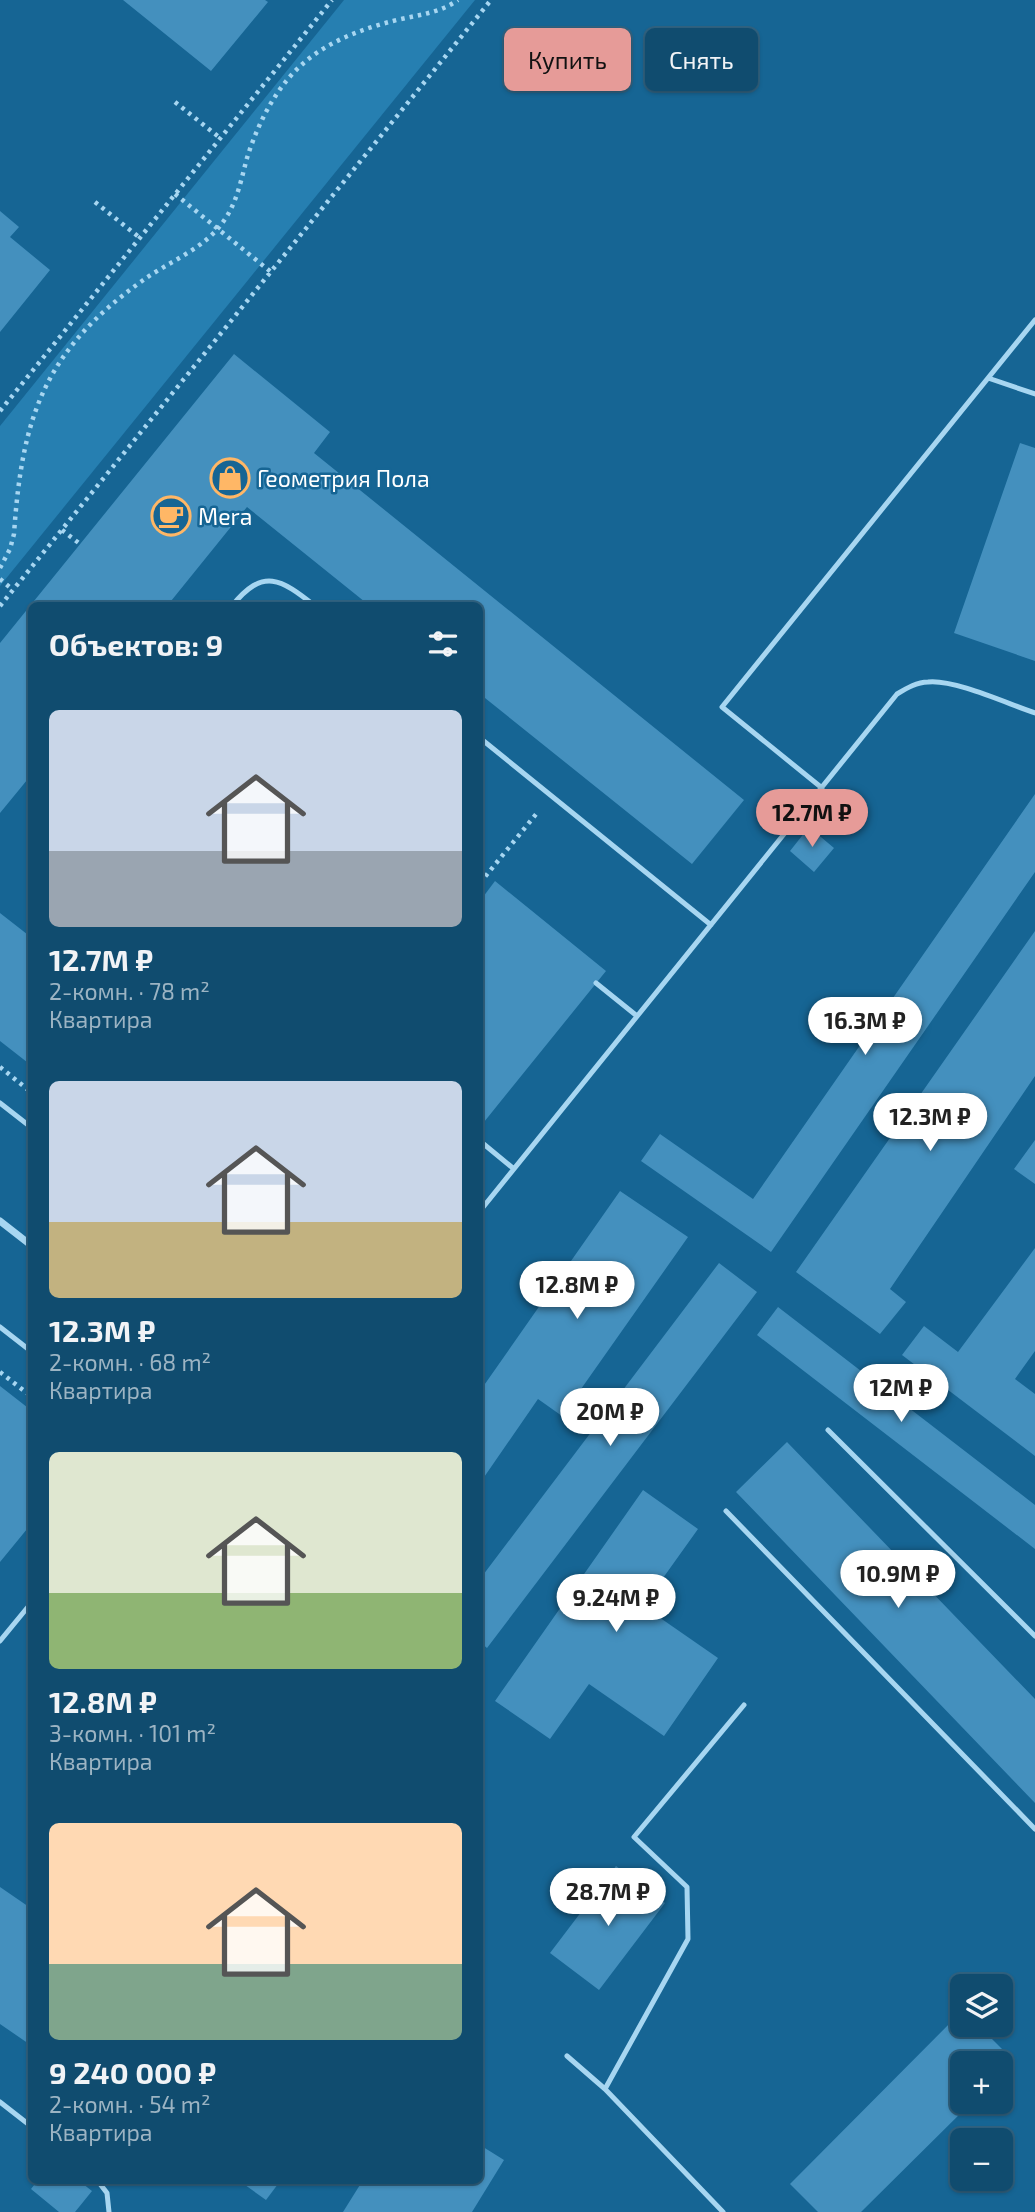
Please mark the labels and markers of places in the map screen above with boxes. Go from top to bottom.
shop icon: Геометрия Пола [209,457,251,499]
place label: Геометрия Пола [257,464,430,492]
cafe icon: Mera [150,495,192,537]
place label: Mera [198,502,252,530]
pin: 12.7M ₽ [747,790,877,849]
pin: 16.3M ₽ [800,998,930,1057]
pin: 12.3M ₽ [865,1094,995,1153]
pin: 12.8M ₽ [512,1262,642,1321]
pin: 12M ₽ [852,1364,950,1424]
pin: 20M ₽ [561,1388,659,1448]
pin: 10.9M ₽ [833,1550,963,1610]
pin: 9.24M ₽ [551,1574,681,1634]
pin: 28.7M ₽ [543,1868,673,1928]

